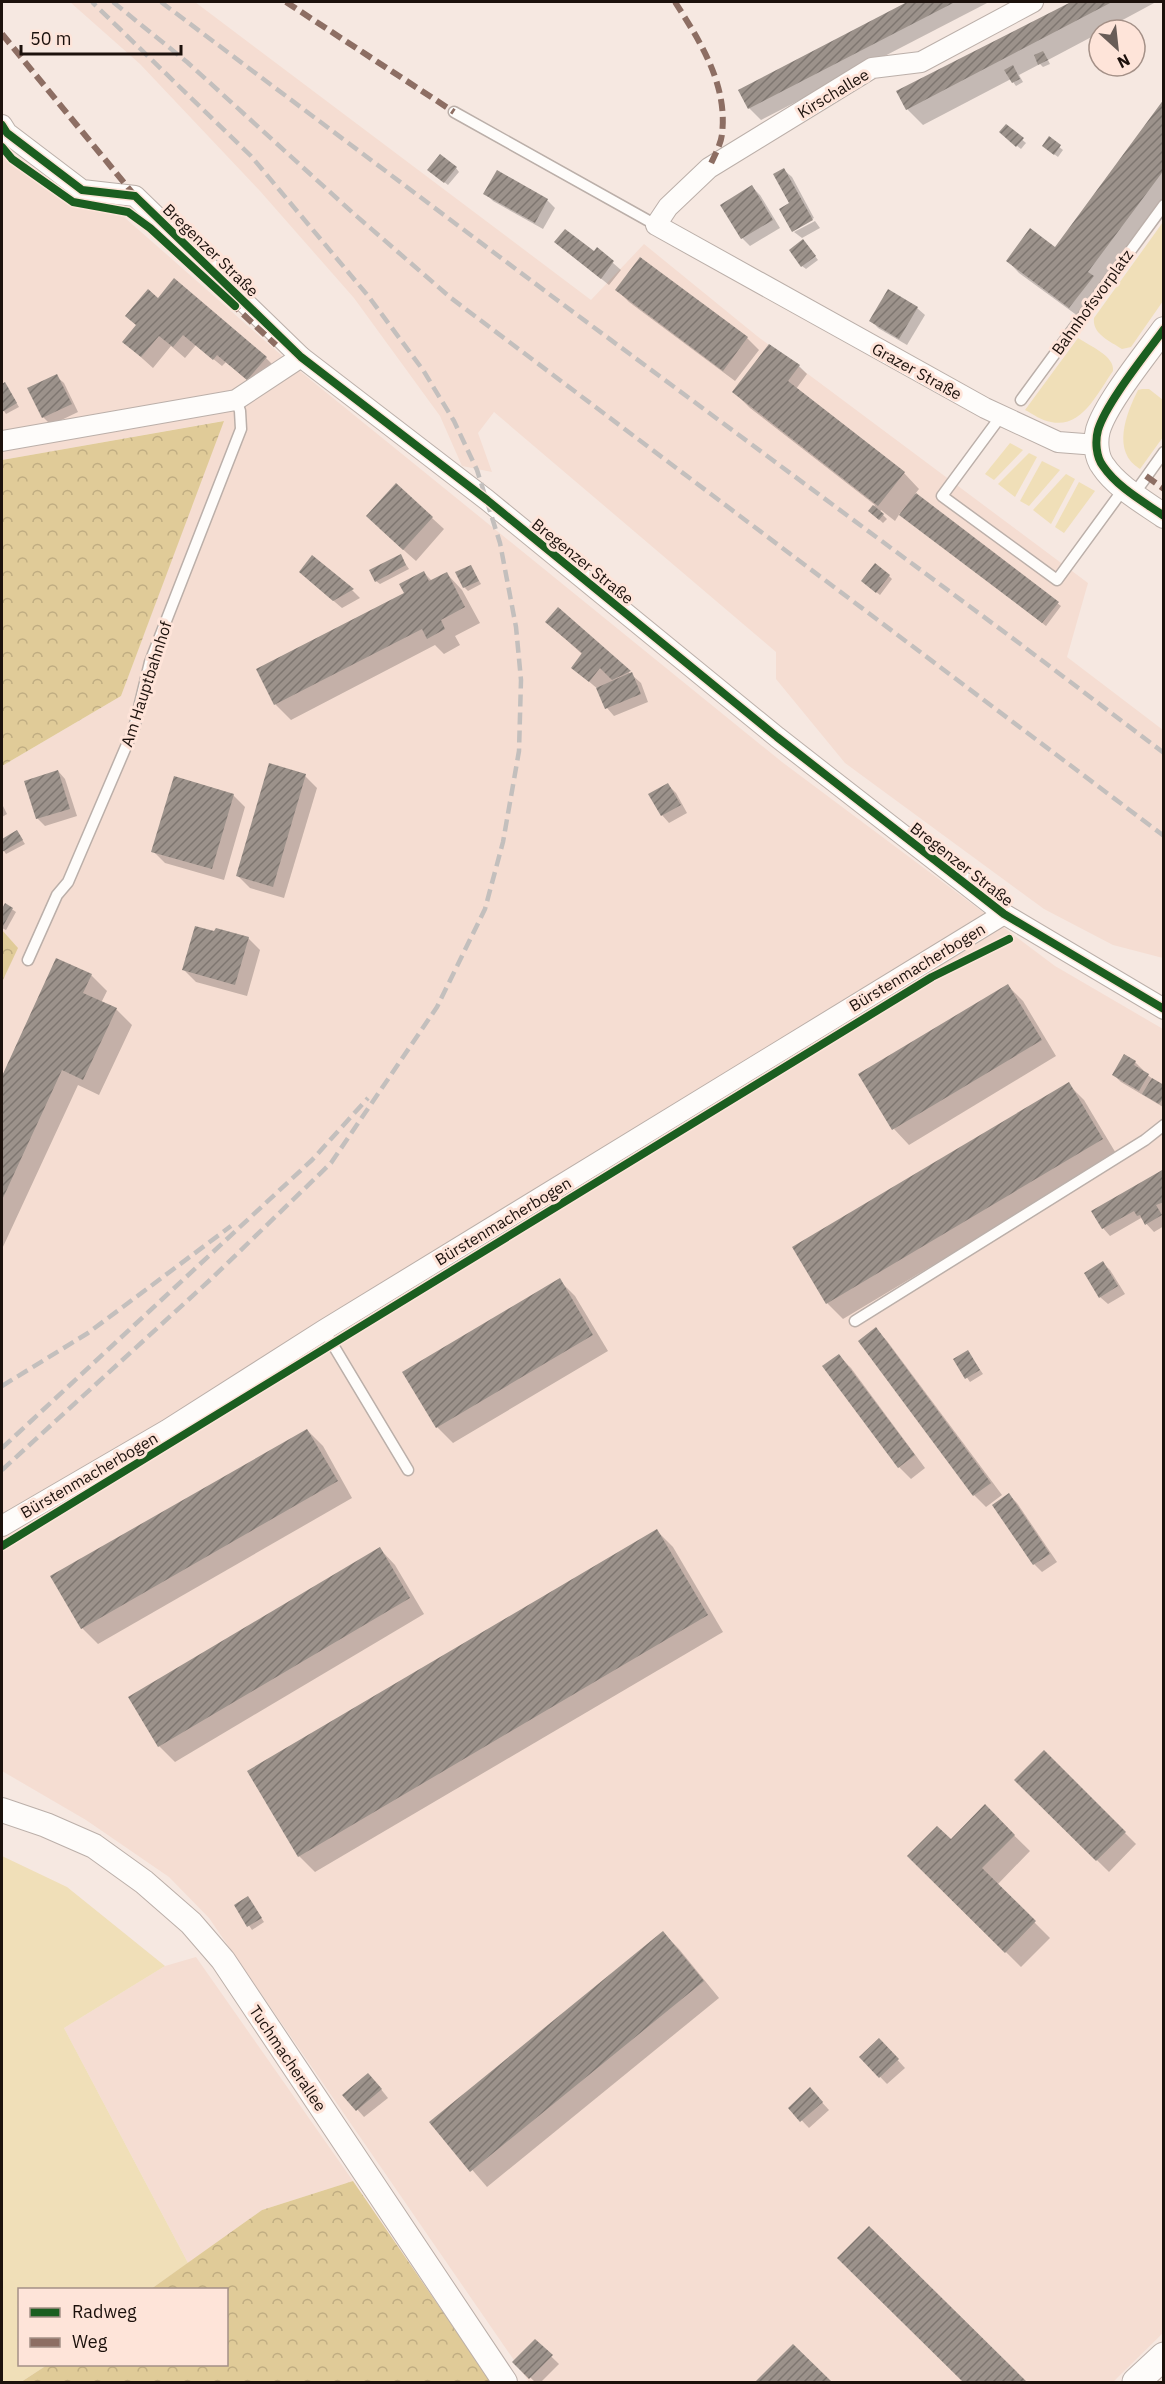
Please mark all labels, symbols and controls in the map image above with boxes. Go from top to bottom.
scale bar [21,18,182,56]
north arrow [1087,18,1147,78]
text: 50 m [30,27,72,50]
text: N [1114,50,1134,73]
street label: Kirschallee [794,64,872,122]
street label: Bregenzer Straße [159,199,263,301]
street label: Bahnhofsvorplatz [1047,245,1137,359]
street label: Grazer Straße [869,338,966,404]
street label: Bregenzer Straße [528,514,638,608]
street label: Am Hauptbahnhof [116,619,176,749]
street label: Bregenzer Straße [907,818,1018,911]
street label: Bürstenmacherbogen [845,918,989,1016]
street label: Bürstenmacherbogen [431,1172,575,1270]
street label: Bürstenmacherbogen [17,1428,161,1522]
street label: Tuchmacherallee [245,2001,331,2115]
legend [18,2288,228,2366]
text: Radweg [72,2300,137,2323]
text: Weg [72,2330,108,2353]

